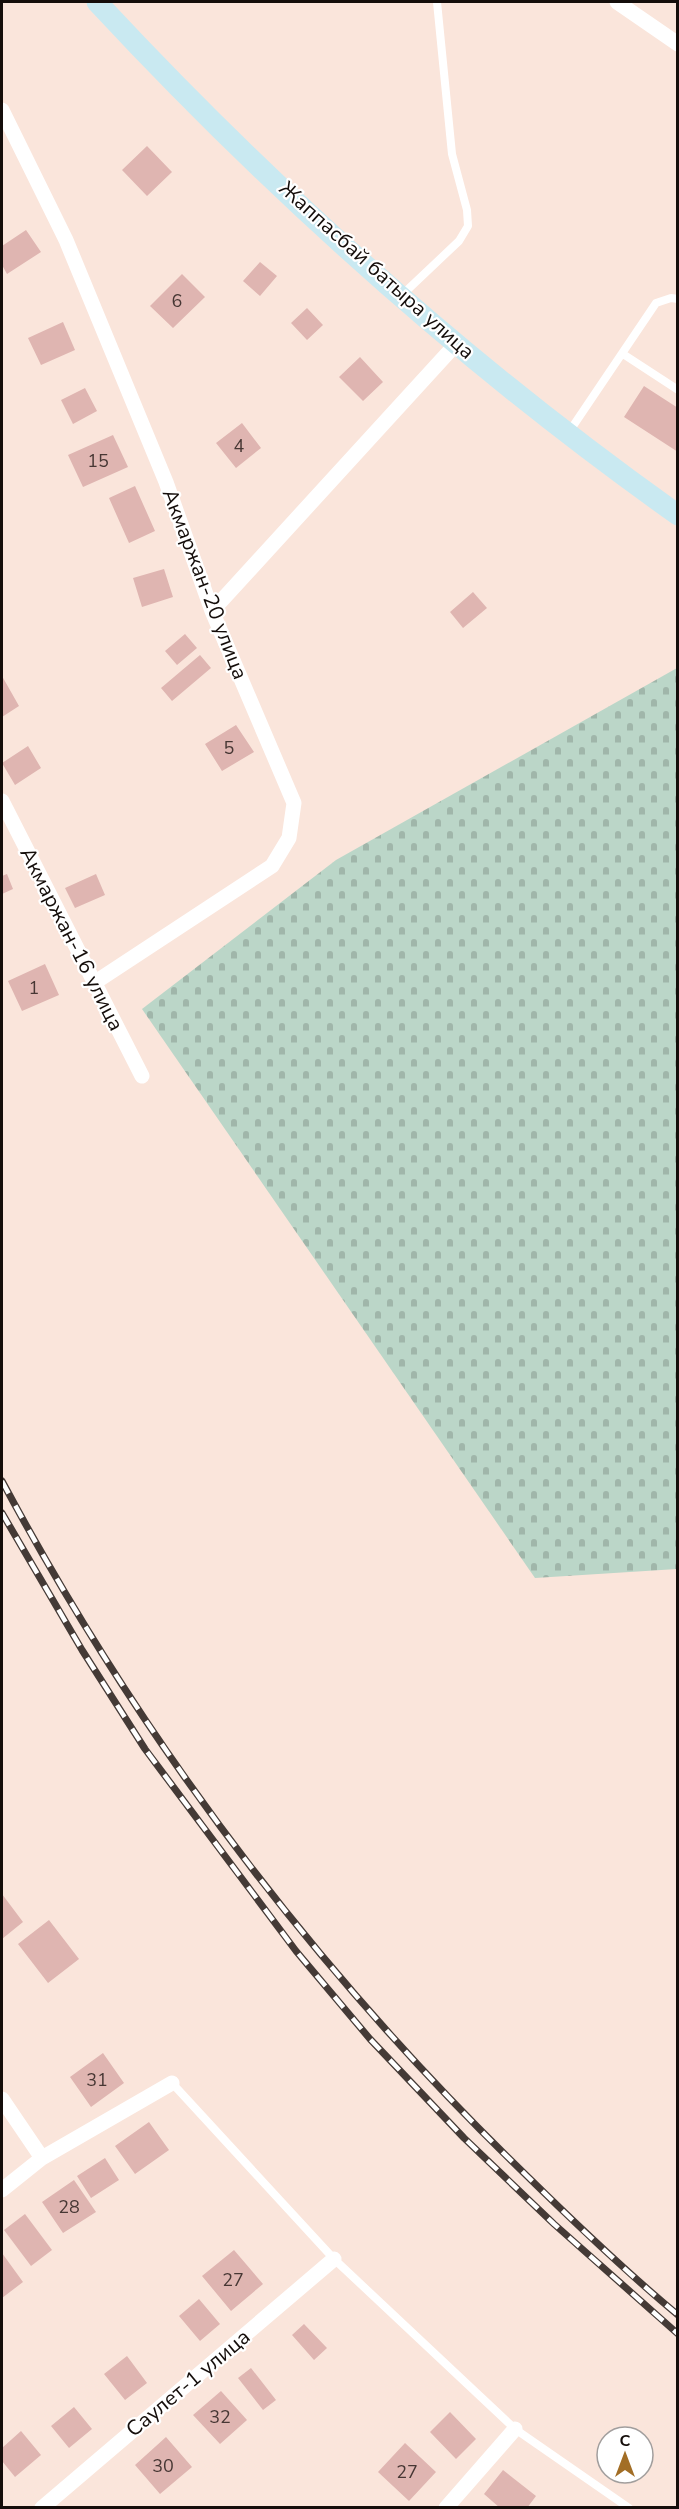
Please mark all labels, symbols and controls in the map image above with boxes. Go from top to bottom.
street label: Жаппасбай батыра улица [273,175,481,365]
house number: 6 [172,289,182,313]
house number: 4 [234,434,245,458]
house number: 15 [87,449,109,473]
street label: Акмаржан-20 улица [156,485,254,683]
house number: 5 [224,736,234,760]
street label: Акмаржан-16 улица [15,843,129,1035]
house number: 1 [29,977,39,999]
house number: 31 [86,2068,108,2092]
house number: 28 [58,2195,80,2219]
house number: 27 [222,2268,244,2292]
street label: Саулет-1 улица [120,2323,256,2443]
house number: 32 [209,2405,231,2429]
north arrow [595,2425,655,2485]
text: С [620,2430,631,2452]
house number: 30 [152,2454,174,2478]
house number: 27 [396,2460,418,2484]

